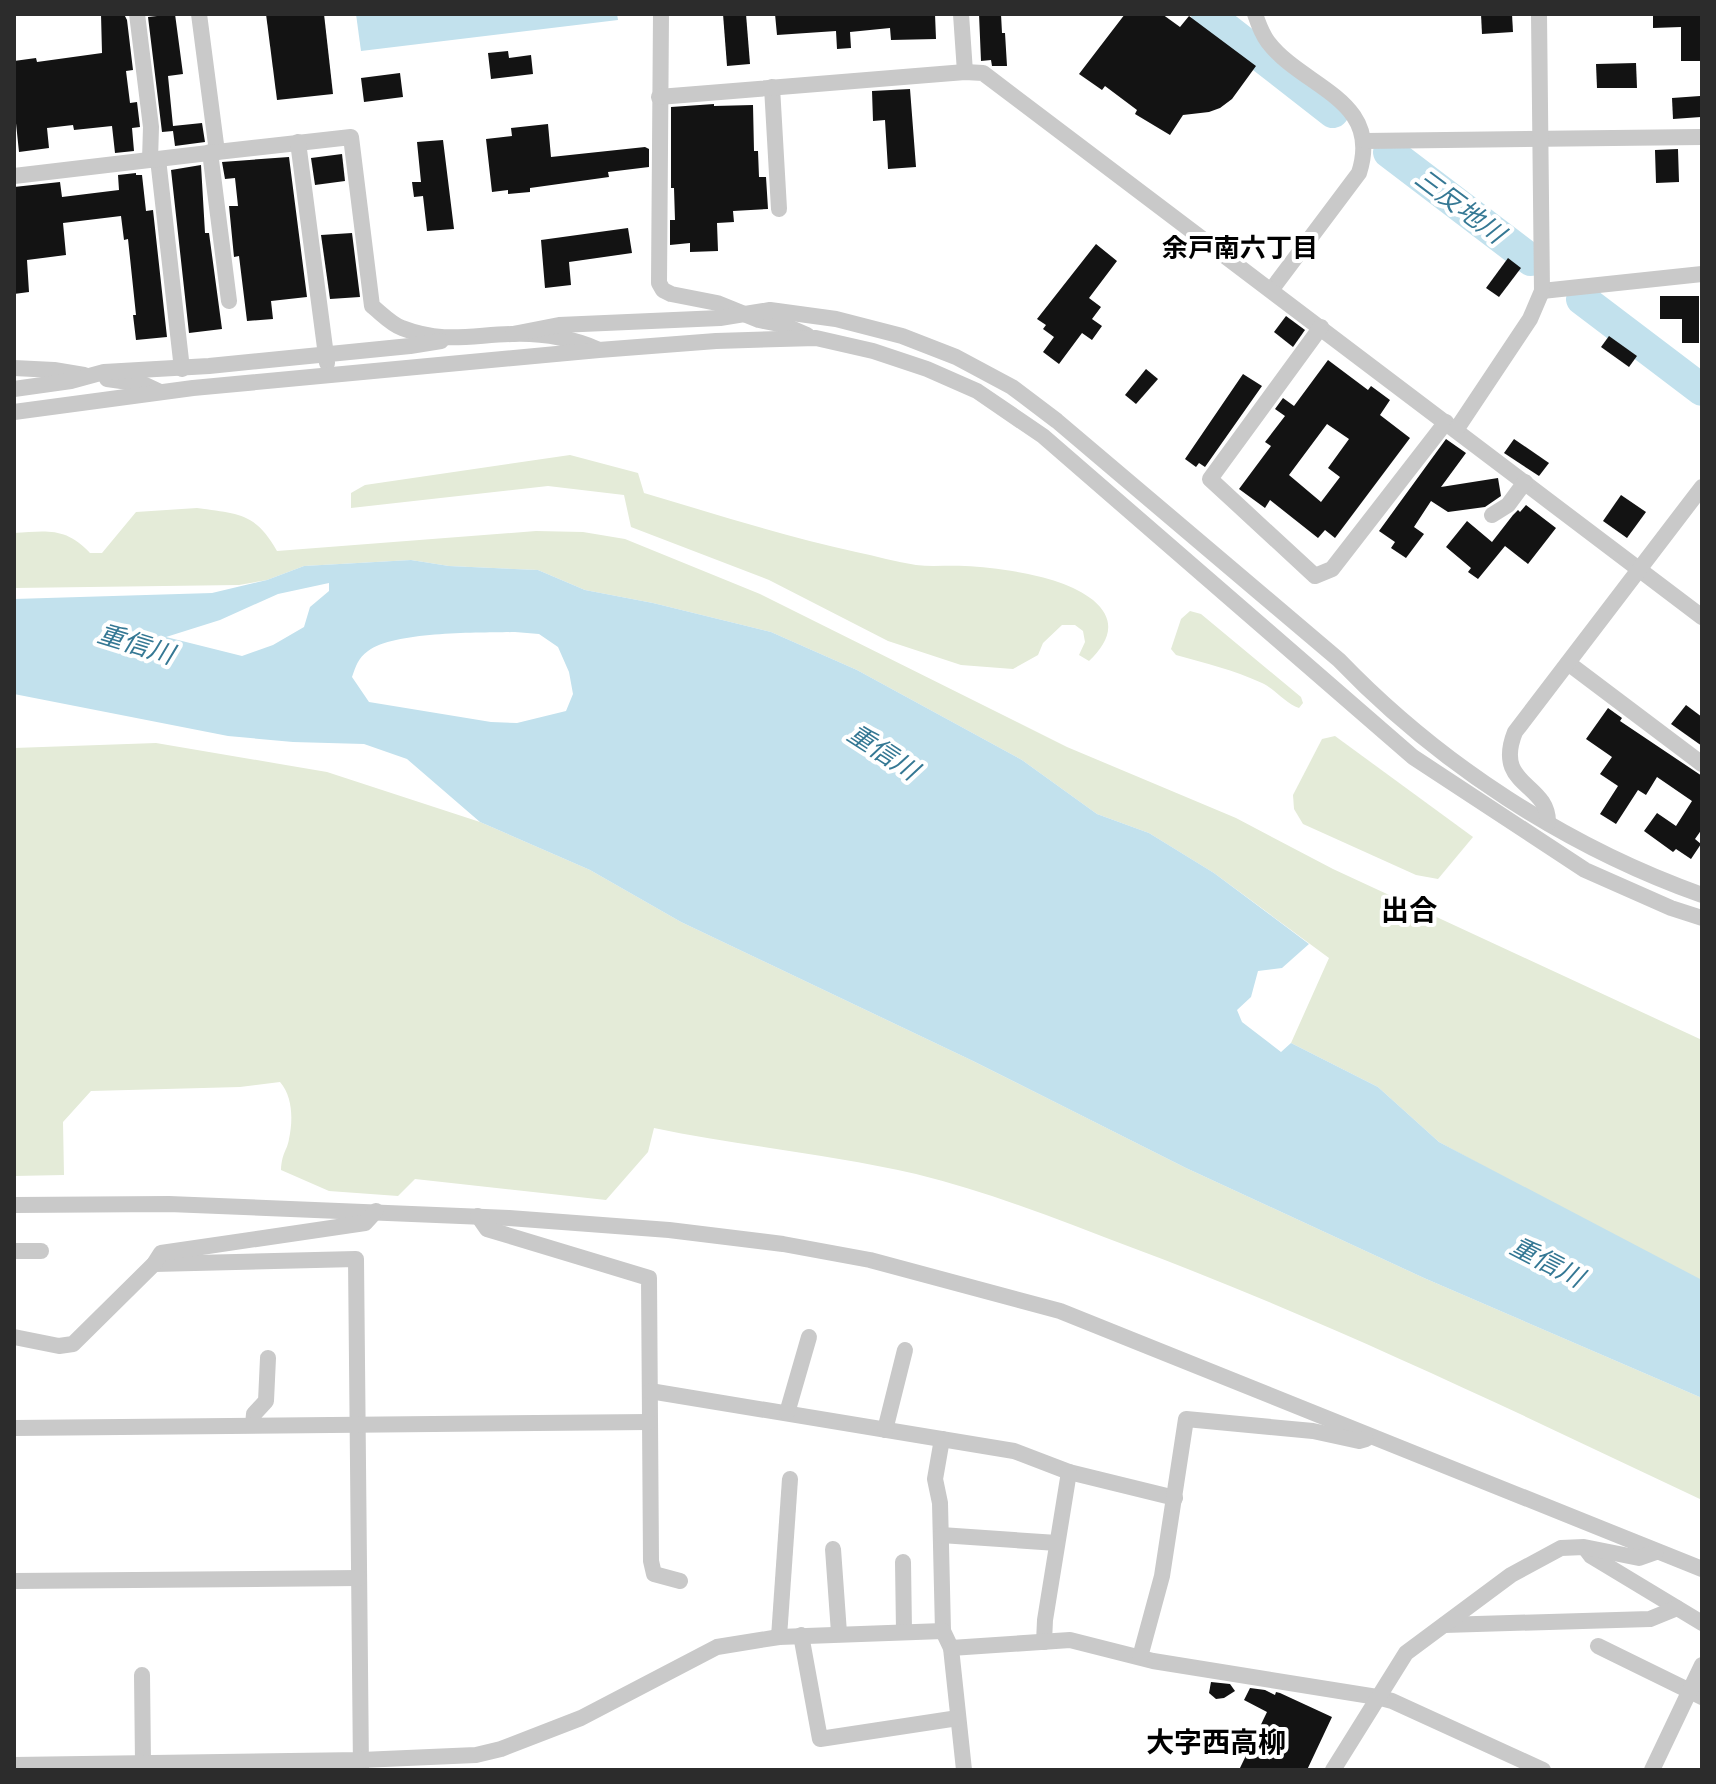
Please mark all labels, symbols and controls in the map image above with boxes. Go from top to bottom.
water label: 三反地川 [1409,162,1514,251]
district label: 余戸南六丁目 [1162,232,1318,263]
water label: 重信川 [94,617,181,671]
water label: 重信川 [842,717,927,787]
district label: 出合 [1381,893,1437,926]
water label: 重信川 [1505,1230,1592,1294]
district label: 大字西高柳 [1146,1725,1286,1758]

